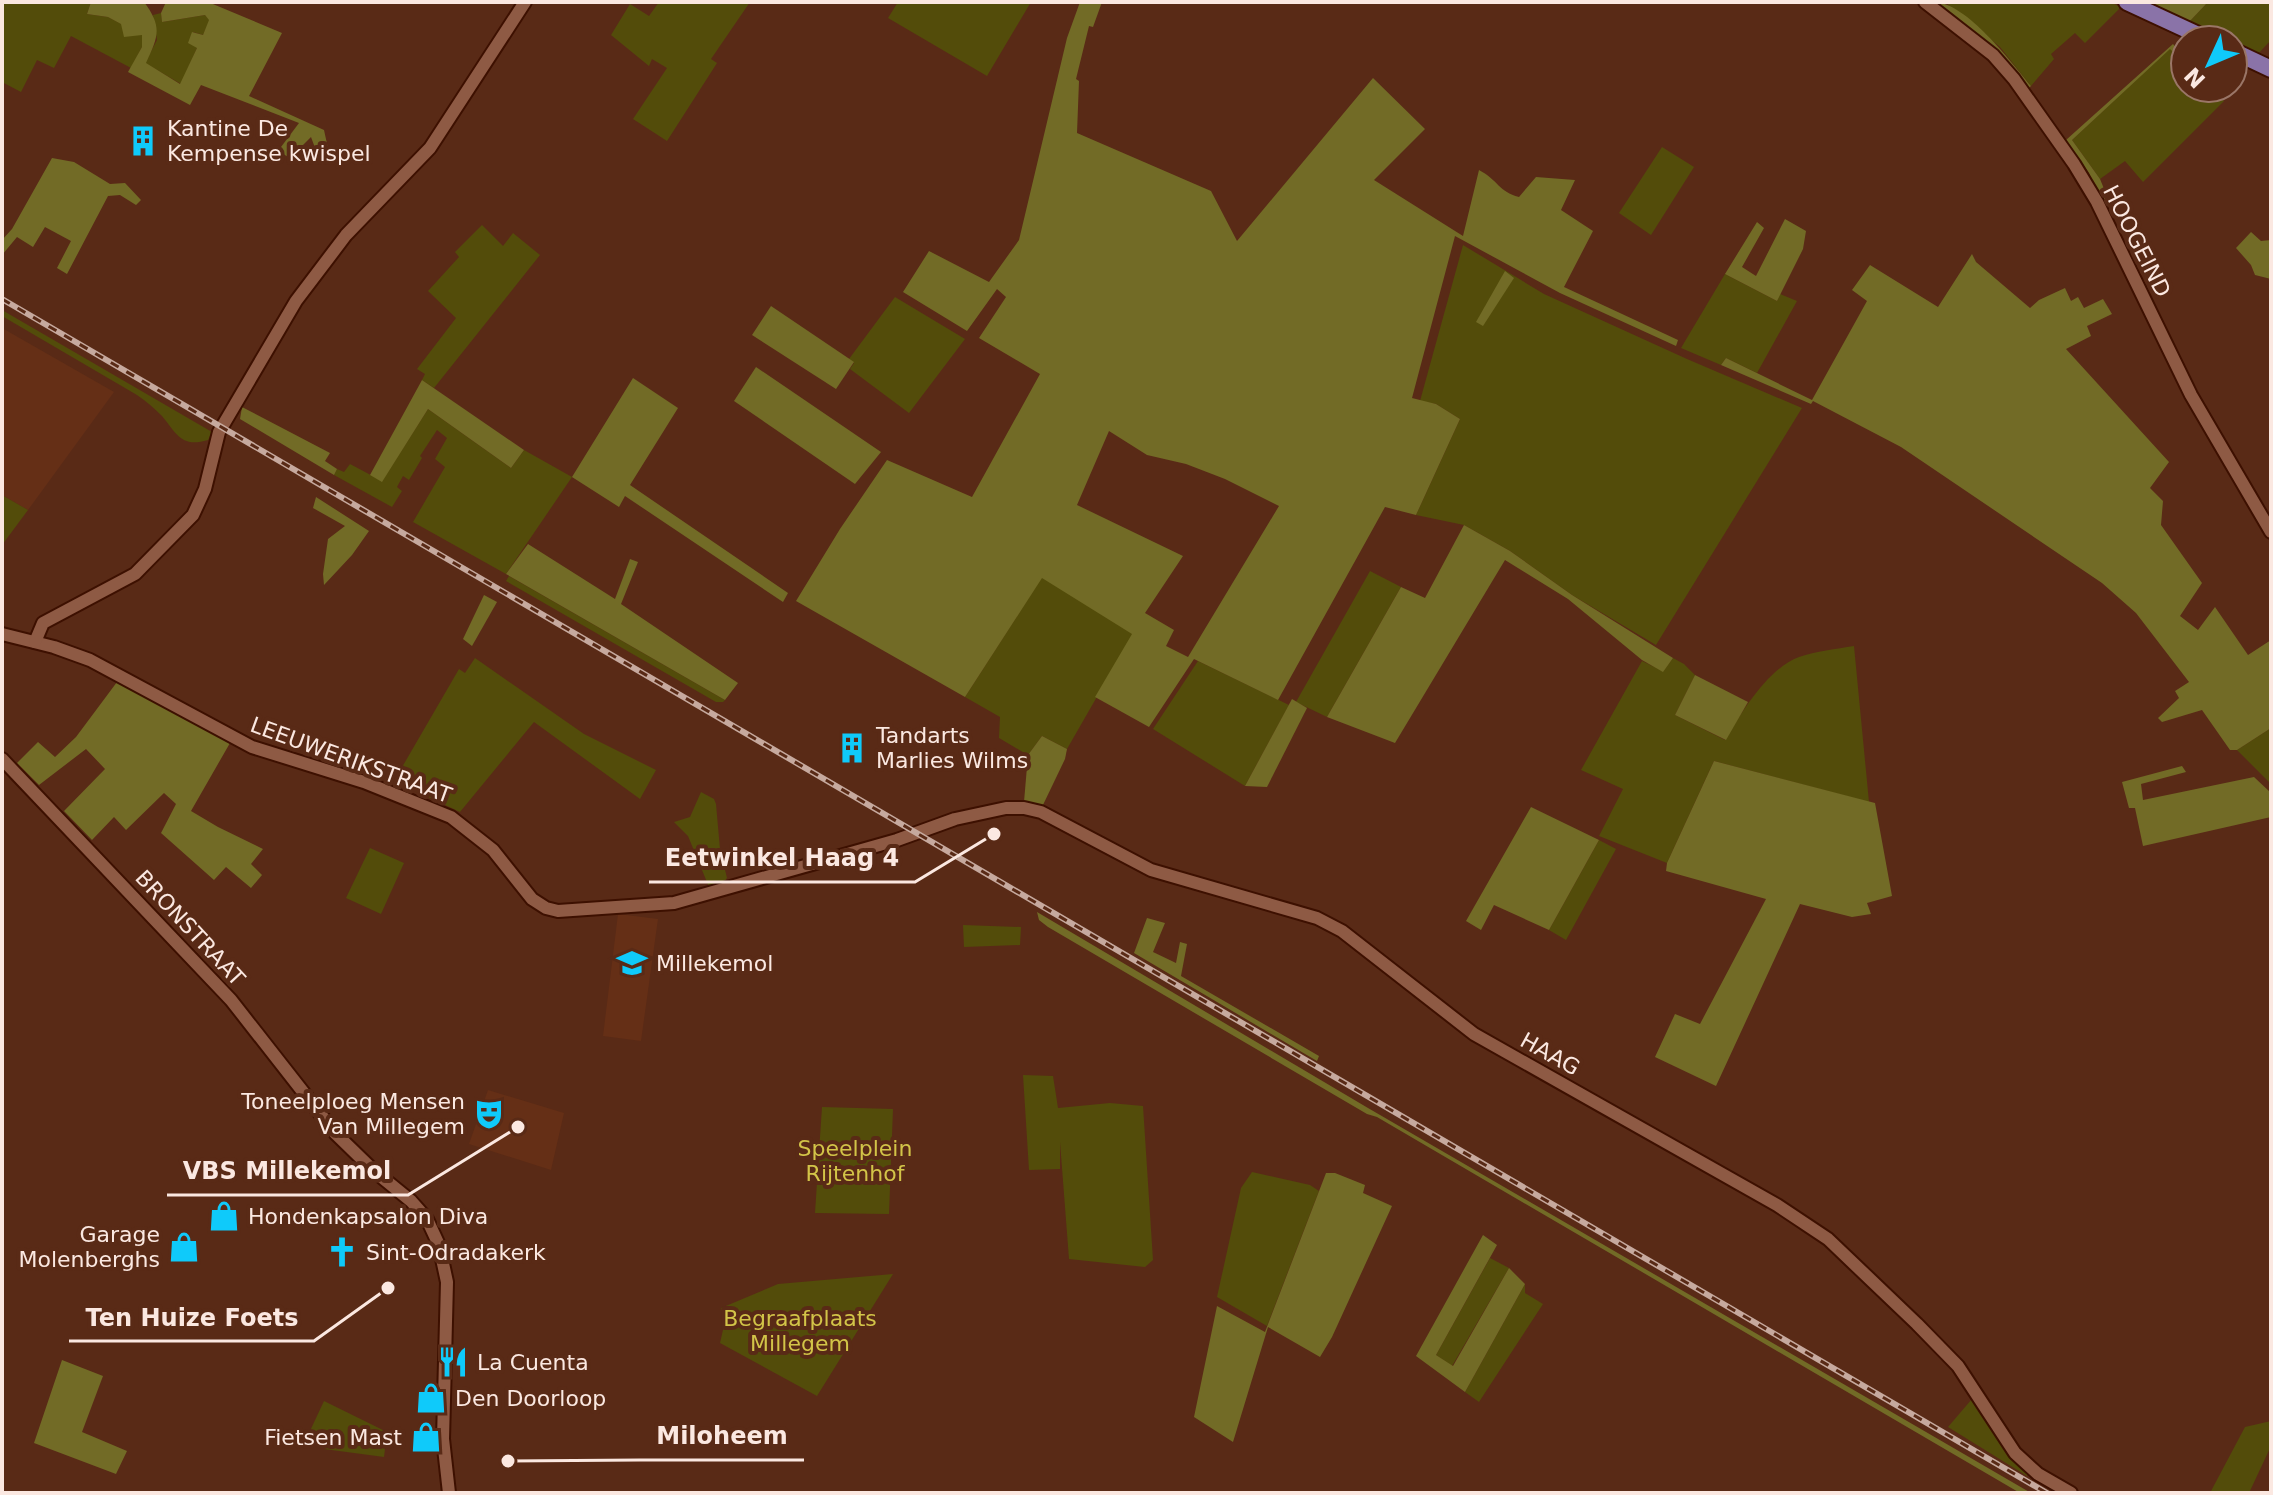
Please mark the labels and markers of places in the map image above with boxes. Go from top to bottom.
place label: Kantine De Kempense kwispel [167,116,371,166]
building icon: Kantine De Kempense kwispel [126,124,160,158]
place label: Tandarts Marlies Wilms [875,723,1028,773]
building icon: Tandarts Marlies Wilms [835,731,869,765]
callout: Eetwinkel Haag 4 [649,834,915,882]
school or university icon: Millekemol [615,946,649,980]
place label: Millekemol [656,951,773,976]
place label: Toneelploeg Mensen Van Millegem [240,1089,465,1139]
theatre icon: Toneelploeg Mensen Van Millegem [472,1097,506,1131]
callout: VBS Millekemol [167,1147,408,1195]
shop icon: Hondenkapsalon Diva [207,1199,241,1233]
place label: Hondenkapsalon Diva [248,1204,488,1229]
place label: Garage Molenberghs [18,1222,160,1272]
shop icon: Garage Molenberghs [167,1230,201,1264]
church icon: Sint-Odradakerk [325,1235,359,1269]
place label: Sint-Odradakerk [366,1240,546,1265]
callout: Ten Huize Foets [69,1293,314,1341]
restaurant icon: La Cuenta [436,1345,470,1379]
place label: La Cuenta [477,1350,589,1375]
shop icon: Den Doorloop [414,1381,448,1415]
place label: Den Doorloop [455,1386,606,1411]
callout: Miloheem [640,1412,804,1460]
shop icon: Fietsen Mast [409,1420,443,1454]
place label: Fietsen Mast [264,1425,402,1450]

